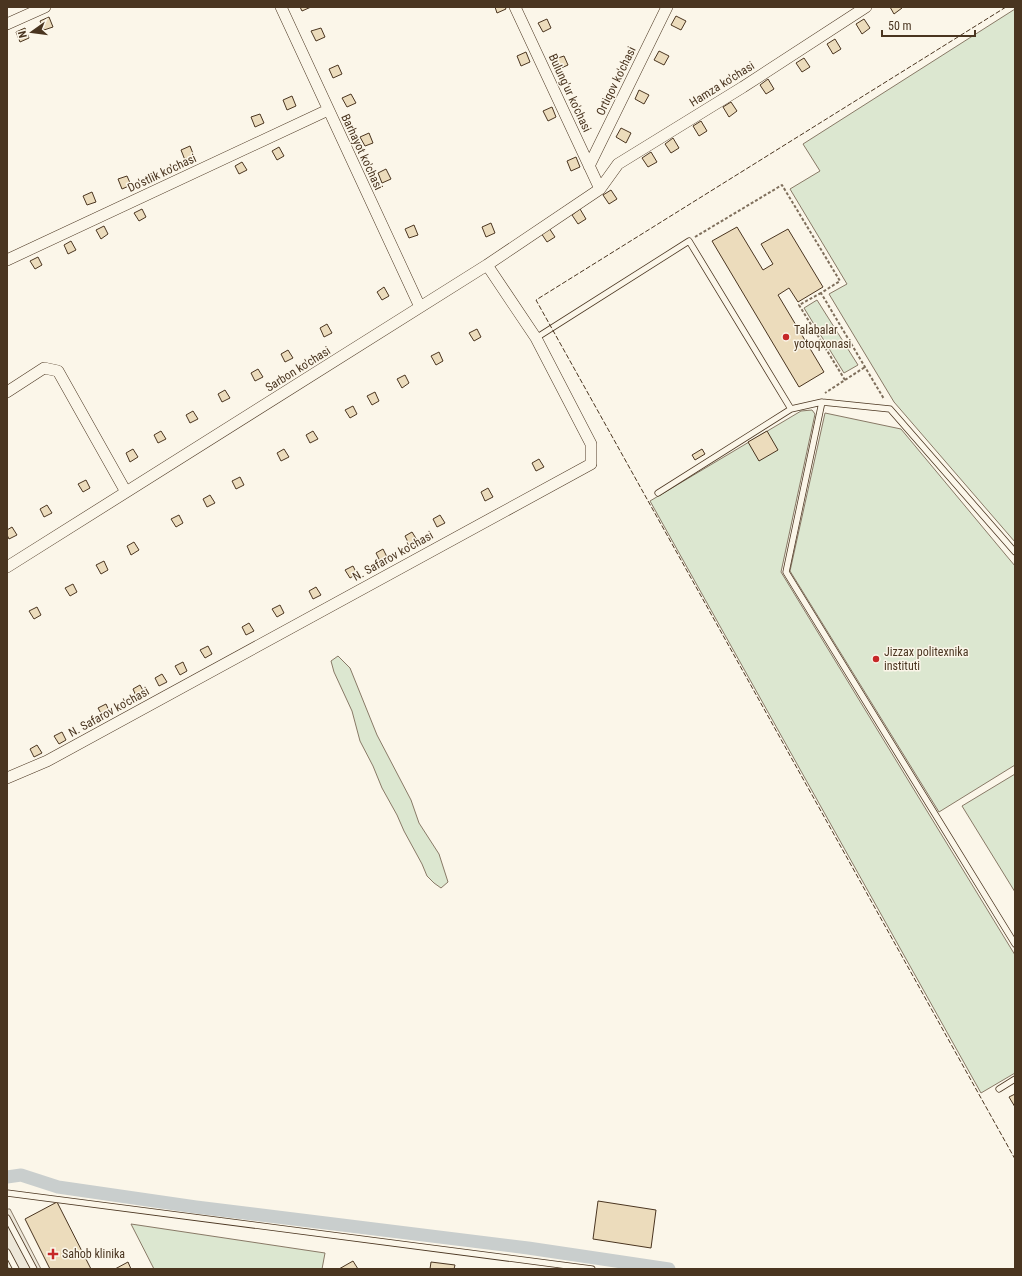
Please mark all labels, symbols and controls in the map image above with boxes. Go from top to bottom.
north arrow [12,12,52,52]
scale bar [882,12,975,38]
text: 50 m [888,19,912,33]
text: N [16,29,30,39]
street label: Ortiqov ko'chasi [593,44,639,118]
street label: Bulung'ur ko'chasi [546,52,594,134]
street label: Hamza ko'chasi [687,59,757,109]
street label: Barhayot ko'chasi [338,112,386,192]
street label: Do'stlik ko'chasi [125,151,199,195]
place label: Talabalar yotoqxonasi [794,323,851,351]
marker: Talabalar yotoqxonasi [781,332,791,342]
street label: Sarbon ko'chasi [263,343,333,395]
street label: N. Safarov ko'chasi [350,528,436,584]
place label: Jizzax politexnika instituti [884,645,969,673]
marker: Jizzax politexnika instituti [871,654,881,664]
street label: N. Safarov ko'chasi [66,684,152,740]
place label: Sahob klinika [62,1247,125,1261]
marker: Sahob klinika [47,1248,59,1260]

